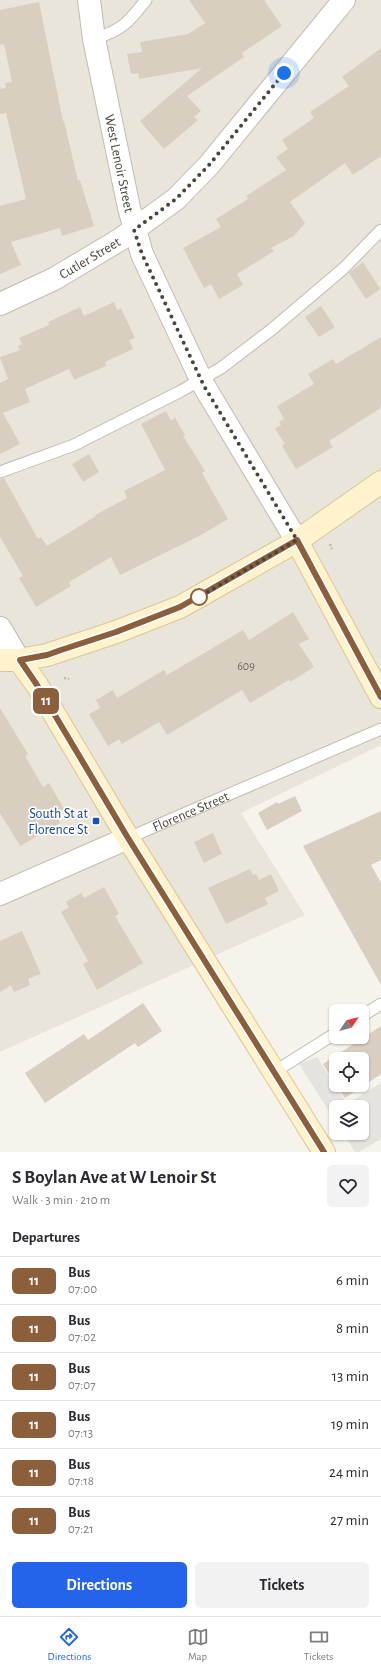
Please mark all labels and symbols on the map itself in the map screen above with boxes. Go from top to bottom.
your location [274,63,294,83]
street label: West Lenoir Street [102,113,136,215]
street label: Cutler Street [57,235,124,282]
unlabelled marker [190,588,208,606]
house number: 609 [237,660,255,672]
line badge: 11 [28,688,64,714]
street label: Florence Street [151,789,232,835]
place label: South St at Florence St [28,807,89,837]
marker: South St at Florence St [91,816,101,826]
north arrow [329,1004,369,1044]

